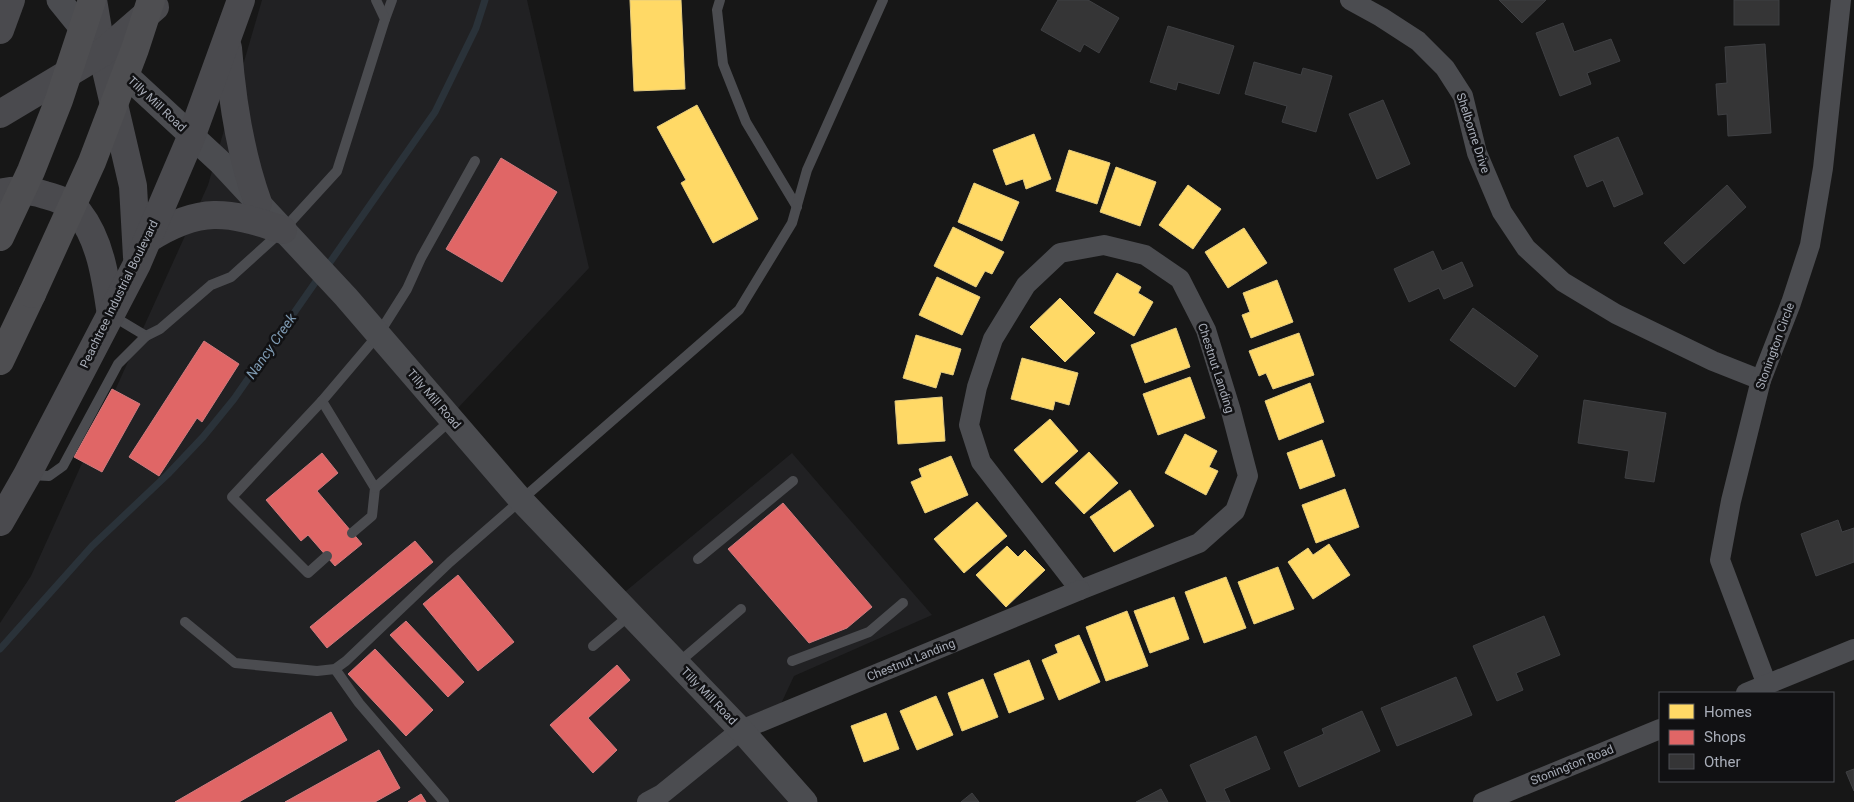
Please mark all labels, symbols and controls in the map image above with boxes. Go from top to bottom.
street label: Tilly Mill Road [125,74,189,134]
street label: Shelborne Drive [1453,91,1493,175]
street label: Peachtree Industrial Boulevard [77,218,161,370]
street label: Stonington Circle [1753,301,1797,391]
water label: Nancy Creek [243,309,300,382]
street label: Chestnut Landing [1195,321,1237,415]
street label: Tilly Mill Road [404,366,464,432]
street label: Chestnut Landing [865,636,957,684]
street label: Tilly Mill Road [678,664,740,728]
legend [1659,692,1834,782]
text: Homes [1704,703,1752,721]
text: Shops [1704,728,1746,746]
street label: Stonington Road [1528,742,1616,788]
text: Other [1704,753,1741,771]

